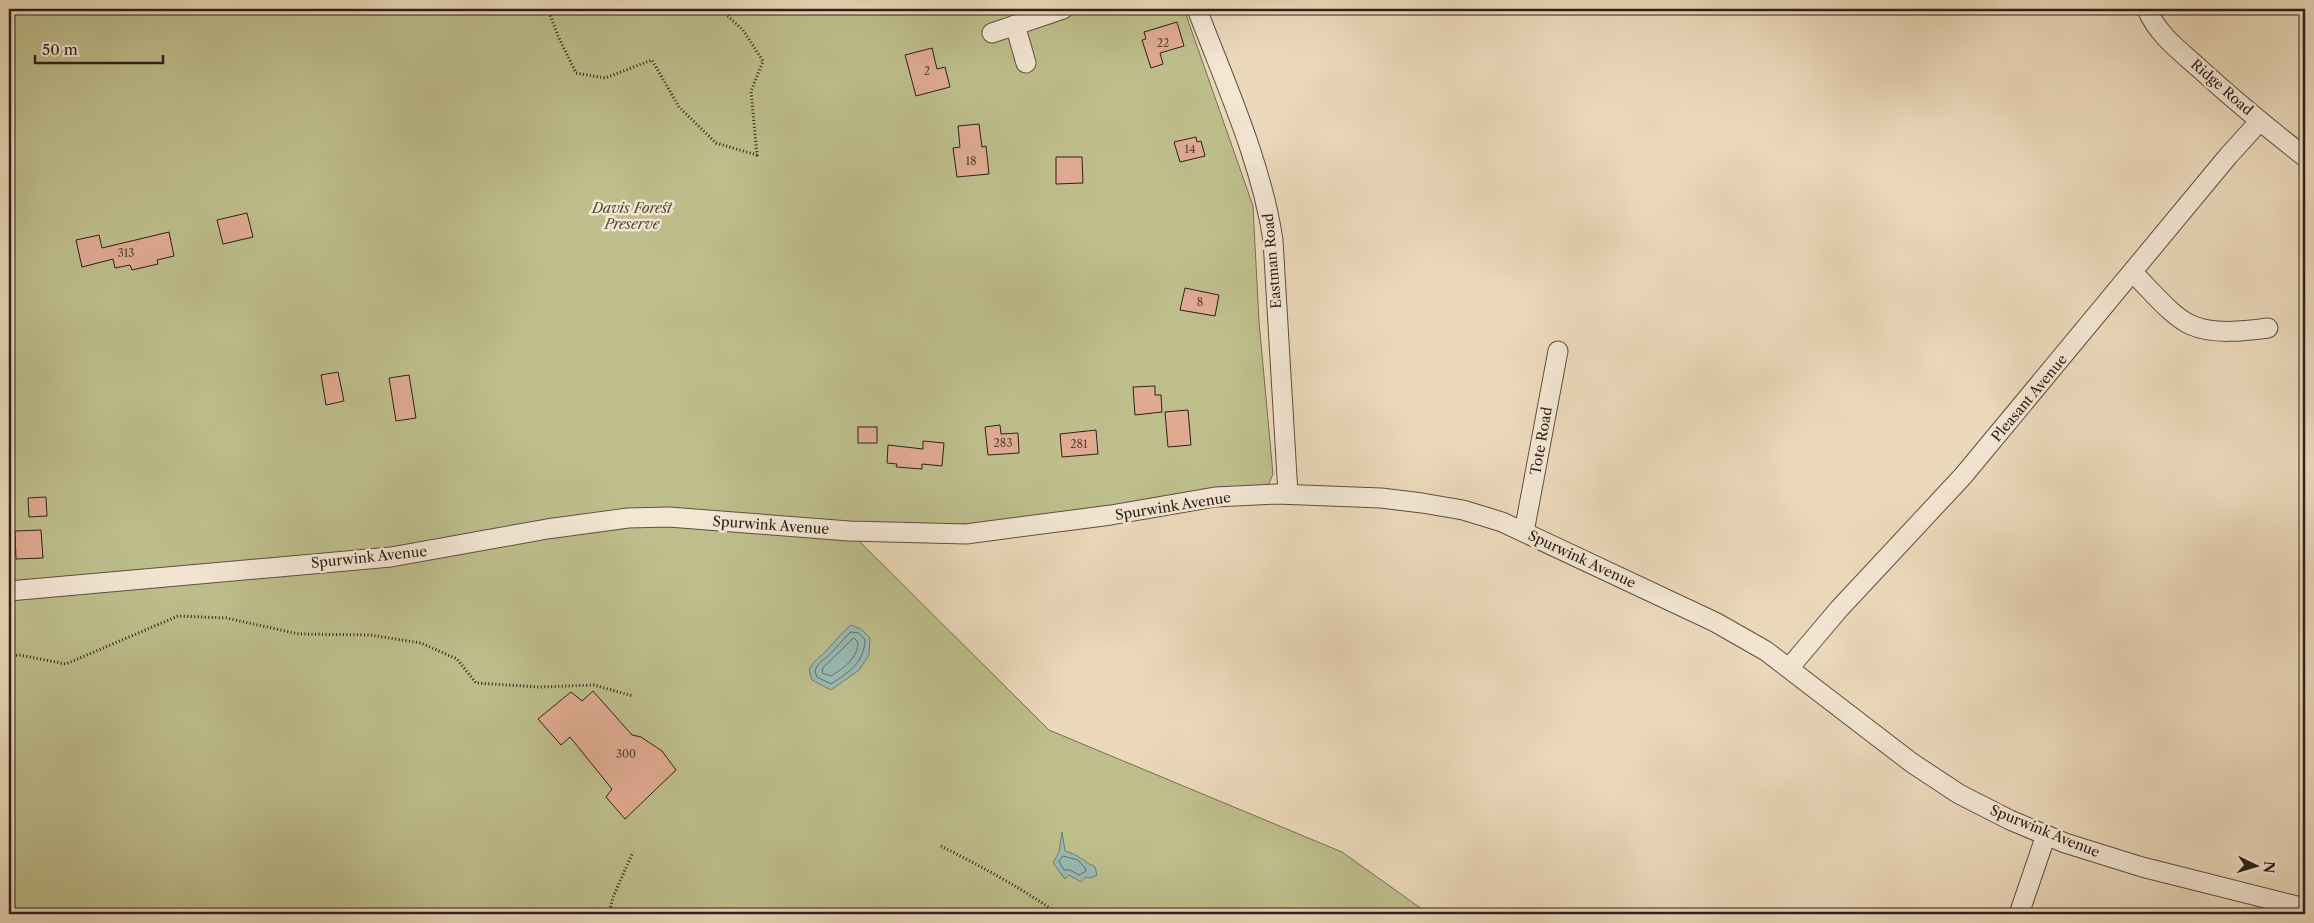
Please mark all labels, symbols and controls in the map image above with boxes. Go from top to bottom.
scale bar [35,32,162,64]
house number: 22 [1157,36,1169,50]
text: 50 m [42,40,78,59]
street label: Ridge Road [2187,55,2257,119]
house number: 2 [924,64,930,78]
house number: 14 [1185,142,1195,156]
house number: 18 [965,154,977,168]
park label: Davis Forest Preserve [591,199,674,233]
street label: Eastman Road [1259,212,1285,309]
house number: 313 [118,246,134,260]
house number: 8 [1197,295,1203,309]
street label: Pleasant Avenue [1987,350,2071,445]
street label: Tote Road [1526,405,1556,476]
house number: 283 [994,436,1012,450]
house number: 281 [1070,437,1088,451]
street label: Spurwink Avenue [1114,488,1232,524]
street label: Spurwink Avenue [712,512,830,538]
street label: Spurwink Avenue [1525,526,1639,592]
street label: Spurwink Avenue [310,542,428,572]
house number: 300 [616,747,636,761]
street label: Spurwink Avenue [1987,801,2103,861]
north arrow [2232,840,2282,890]
text: N [2259,860,2278,874]

